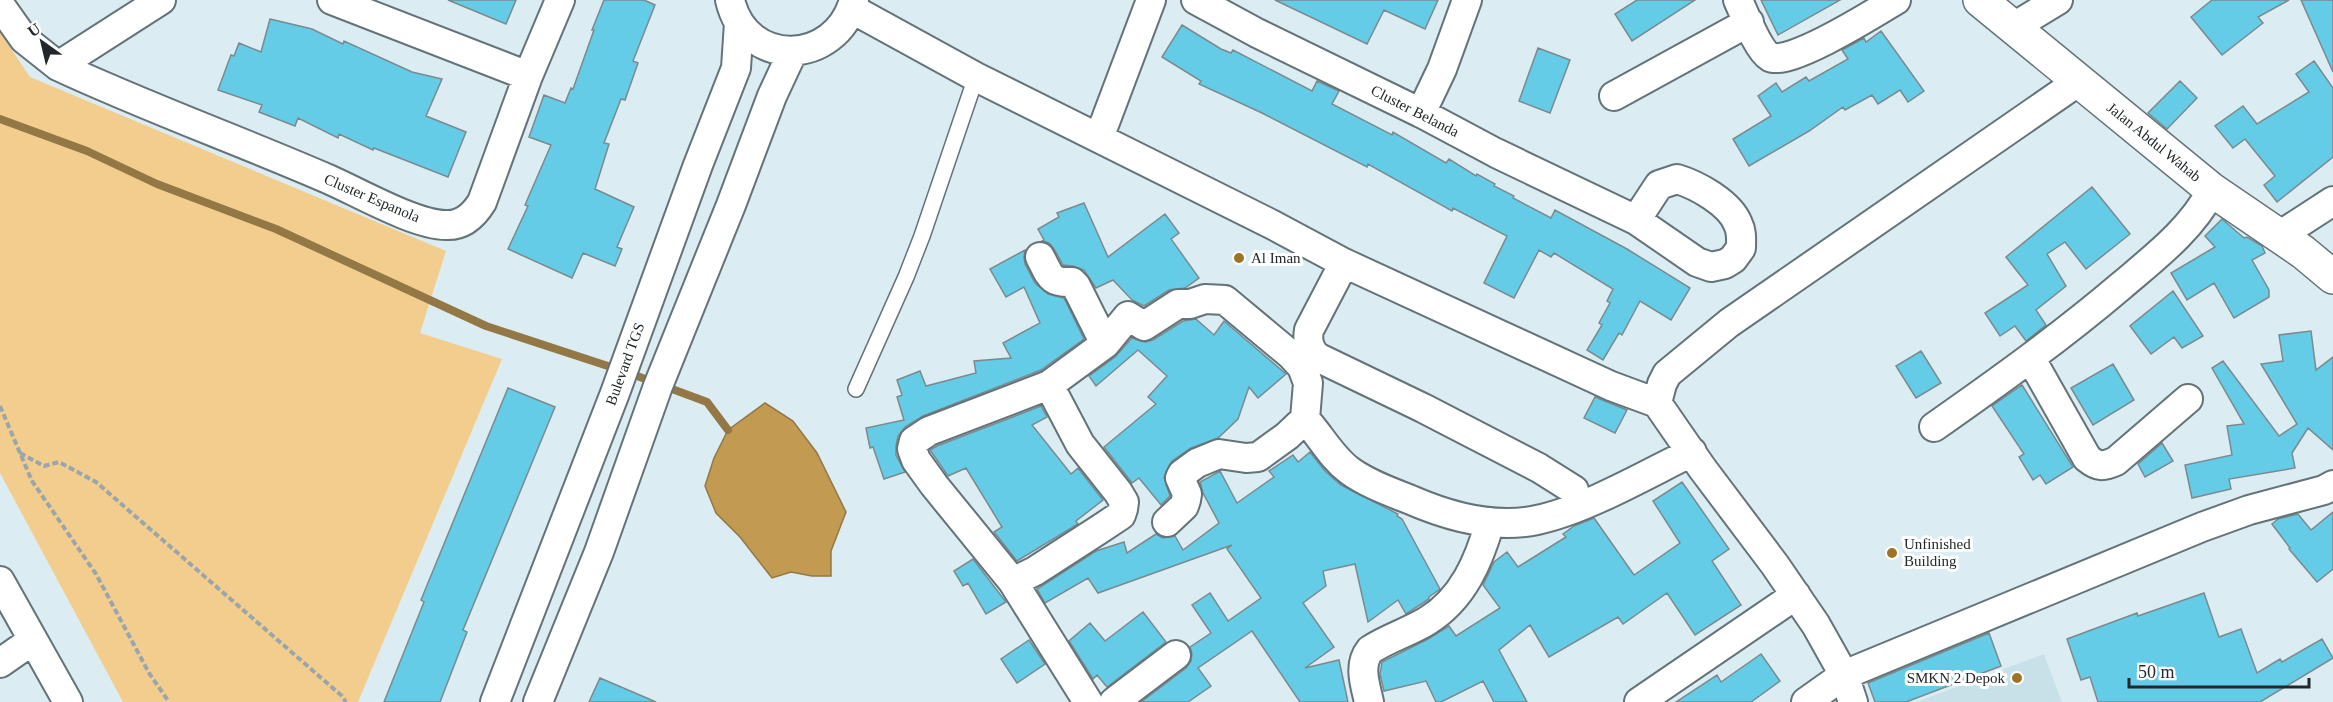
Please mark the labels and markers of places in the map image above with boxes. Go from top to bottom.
place label: Al Iman [1251,250,1301,266]
marker: Al Iman [1232,251,1246,265]
place label: Unfinished Building [1904,536,1971,569]
marker: Unfinished Building [1885,546,1899,560]
place label: SMKN 2 Depok [1907,670,2005,686]
marker: SMKN 2 Depok [2010,671,2024,685]

